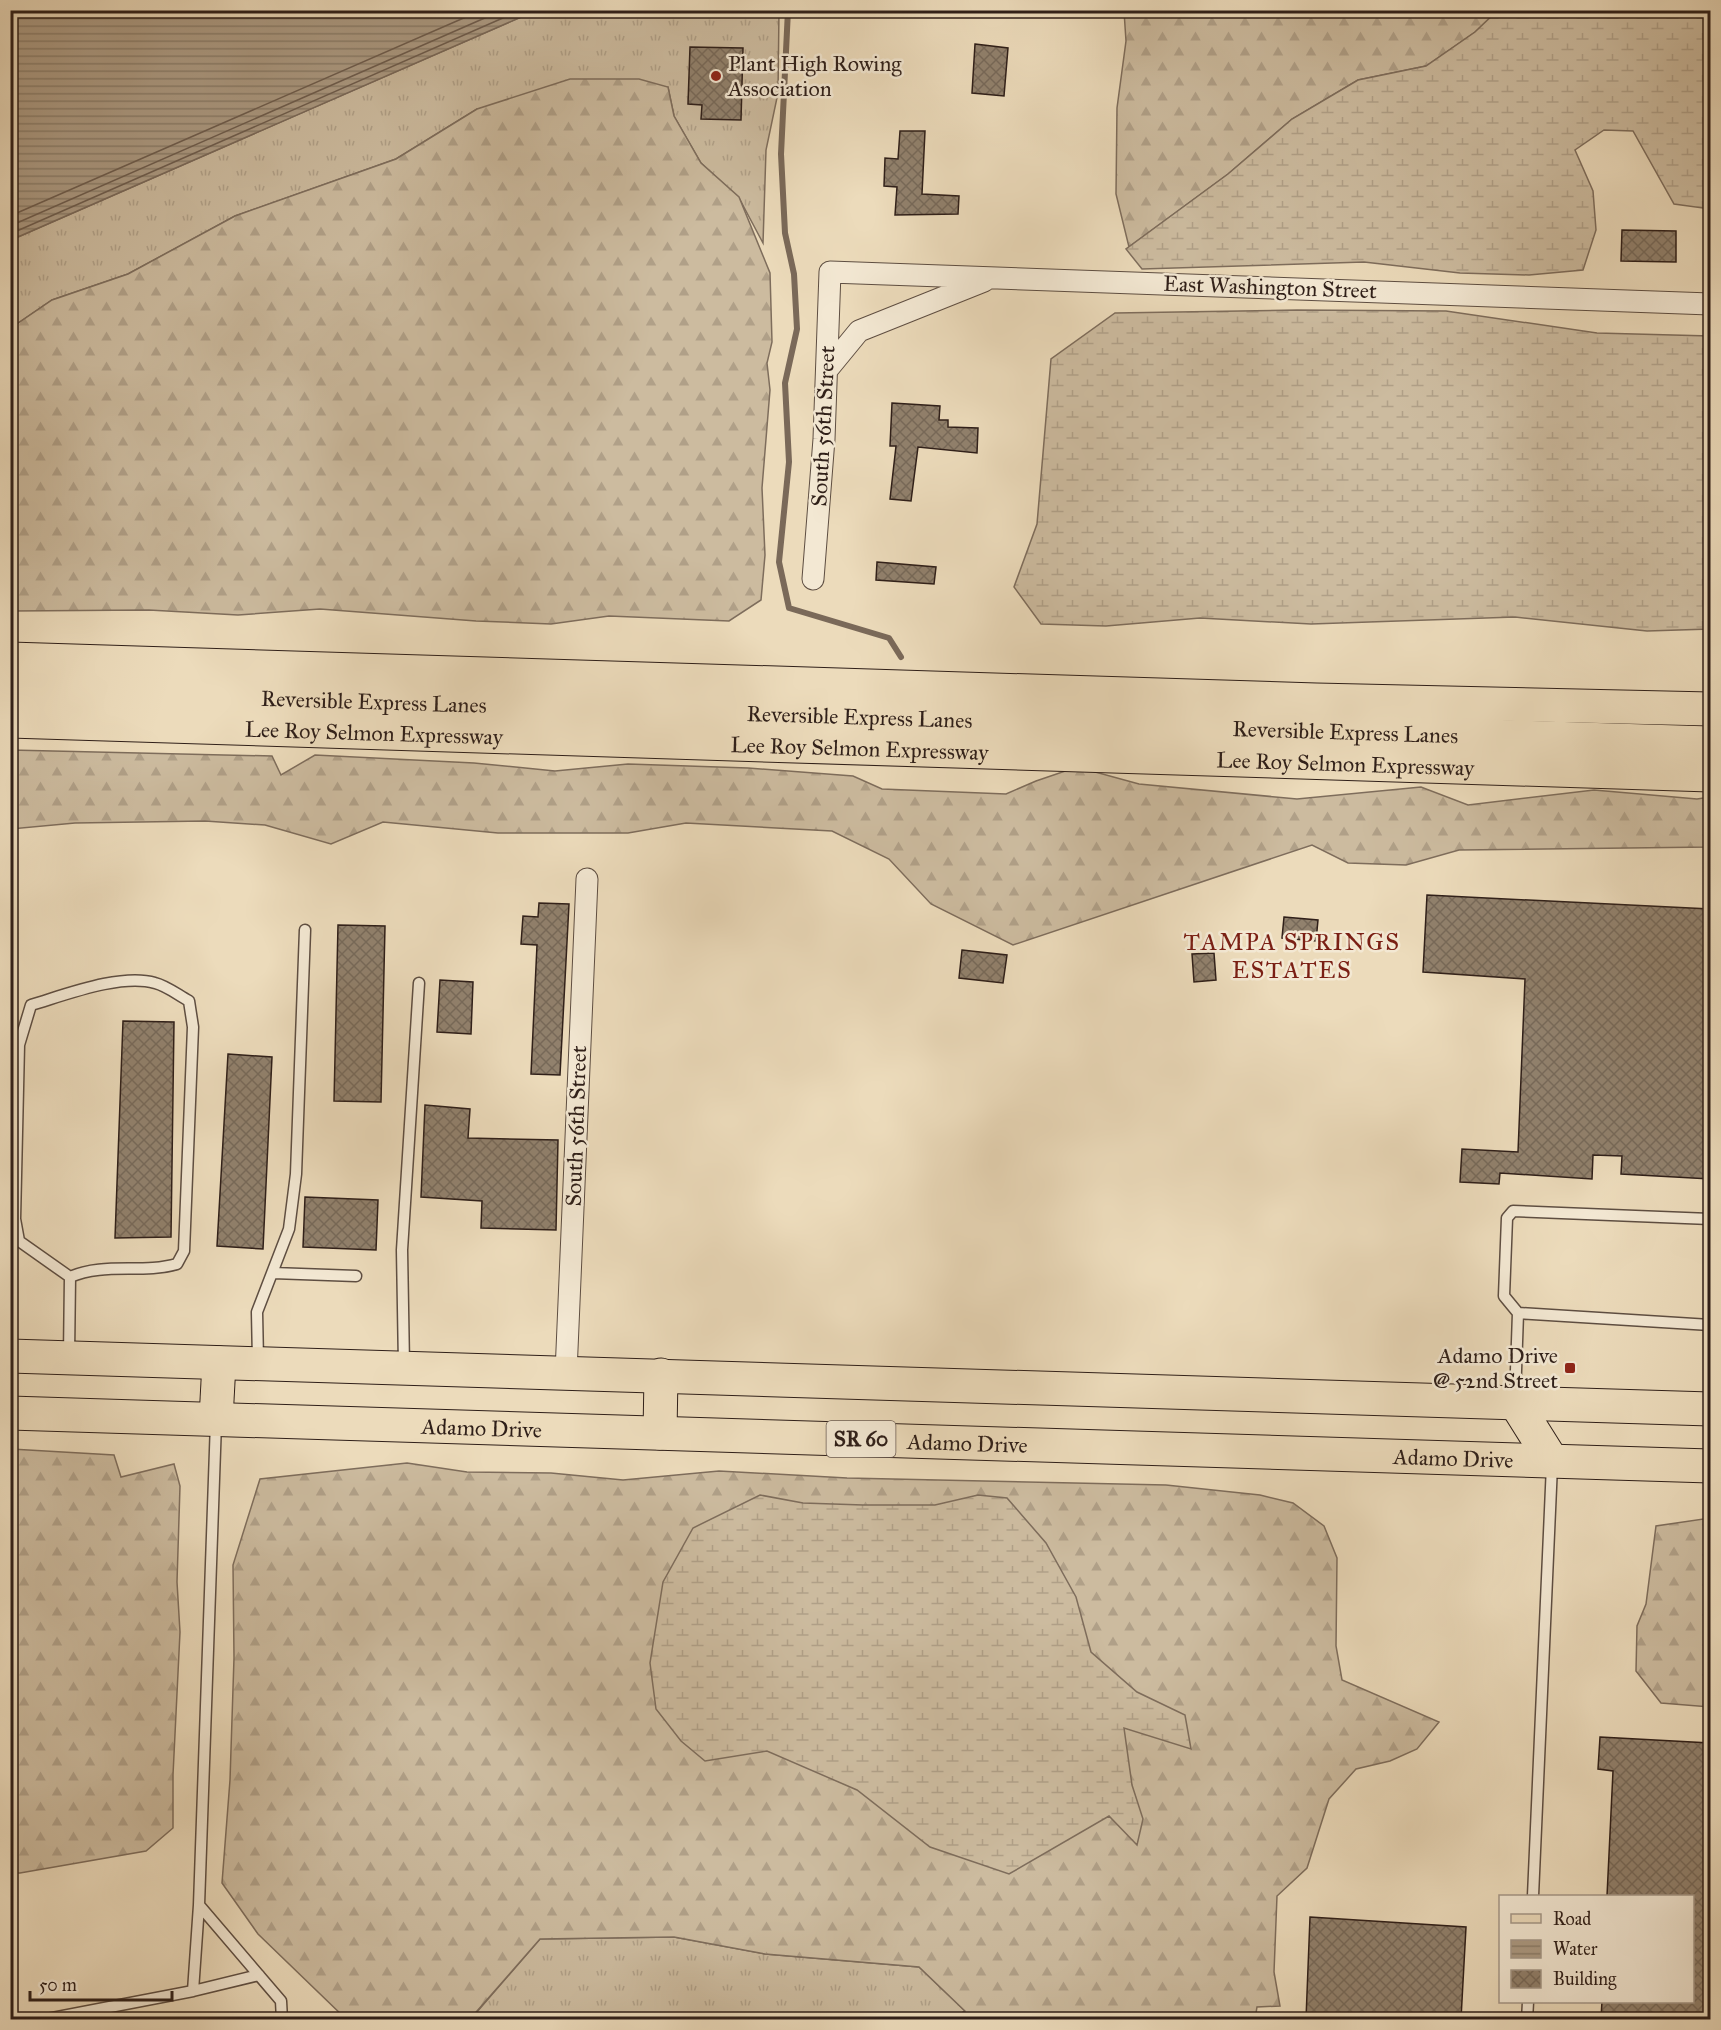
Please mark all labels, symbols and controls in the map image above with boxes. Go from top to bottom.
place label: Plant High Rowing Association [727,50,902,102]
marker: Plant High Rowing Association [709,69,723,83]
street label: East Washington Street [1163,270,1377,304]
street label: South 56th Street [805,345,841,507]
street label: Reversible Express Lanes [261,684,487,718]
street label: Reversible Express Lanes [746,699,973,733]
street label: Lee Roy Selmon Expressway [244,715,504,750]
street label: Reversible Express Lanes [1232,715,1459,749]
street label: Lee Roy Selmon Expressway [730,730,990,766]
street label: Lee Roy Selmon Expressway [1216,746,1476,781]
district label: TAMPA SPRINGS ESTATES [1183,927,1401,985]
street label: South 56th Street [560,1045,592,1207]
place label: Adamo Drive @ 52nd Street [1433,1342,1558,1394]
marker: Adamo Drive @ 52nd Street [1563,1361,1577,1375]
street label: Adamo Drive [420,1412,542,1443]
road number: SR 60 [826,1421,896,1457]
street label: Adamo Drive [906,1427,1028,1458]
street label: Adamo Drive [1392,1443,1514,1473]
legend [1499,1895,1694,2003]
text: Road [1553,1908,1591,1930]
text: Water [1553,1938,1598,1960]
scale bar [30,1964,172,2002]
text: Building [1553,1968,1617,1991]
text: 50 m [39,1974,77,1996]

